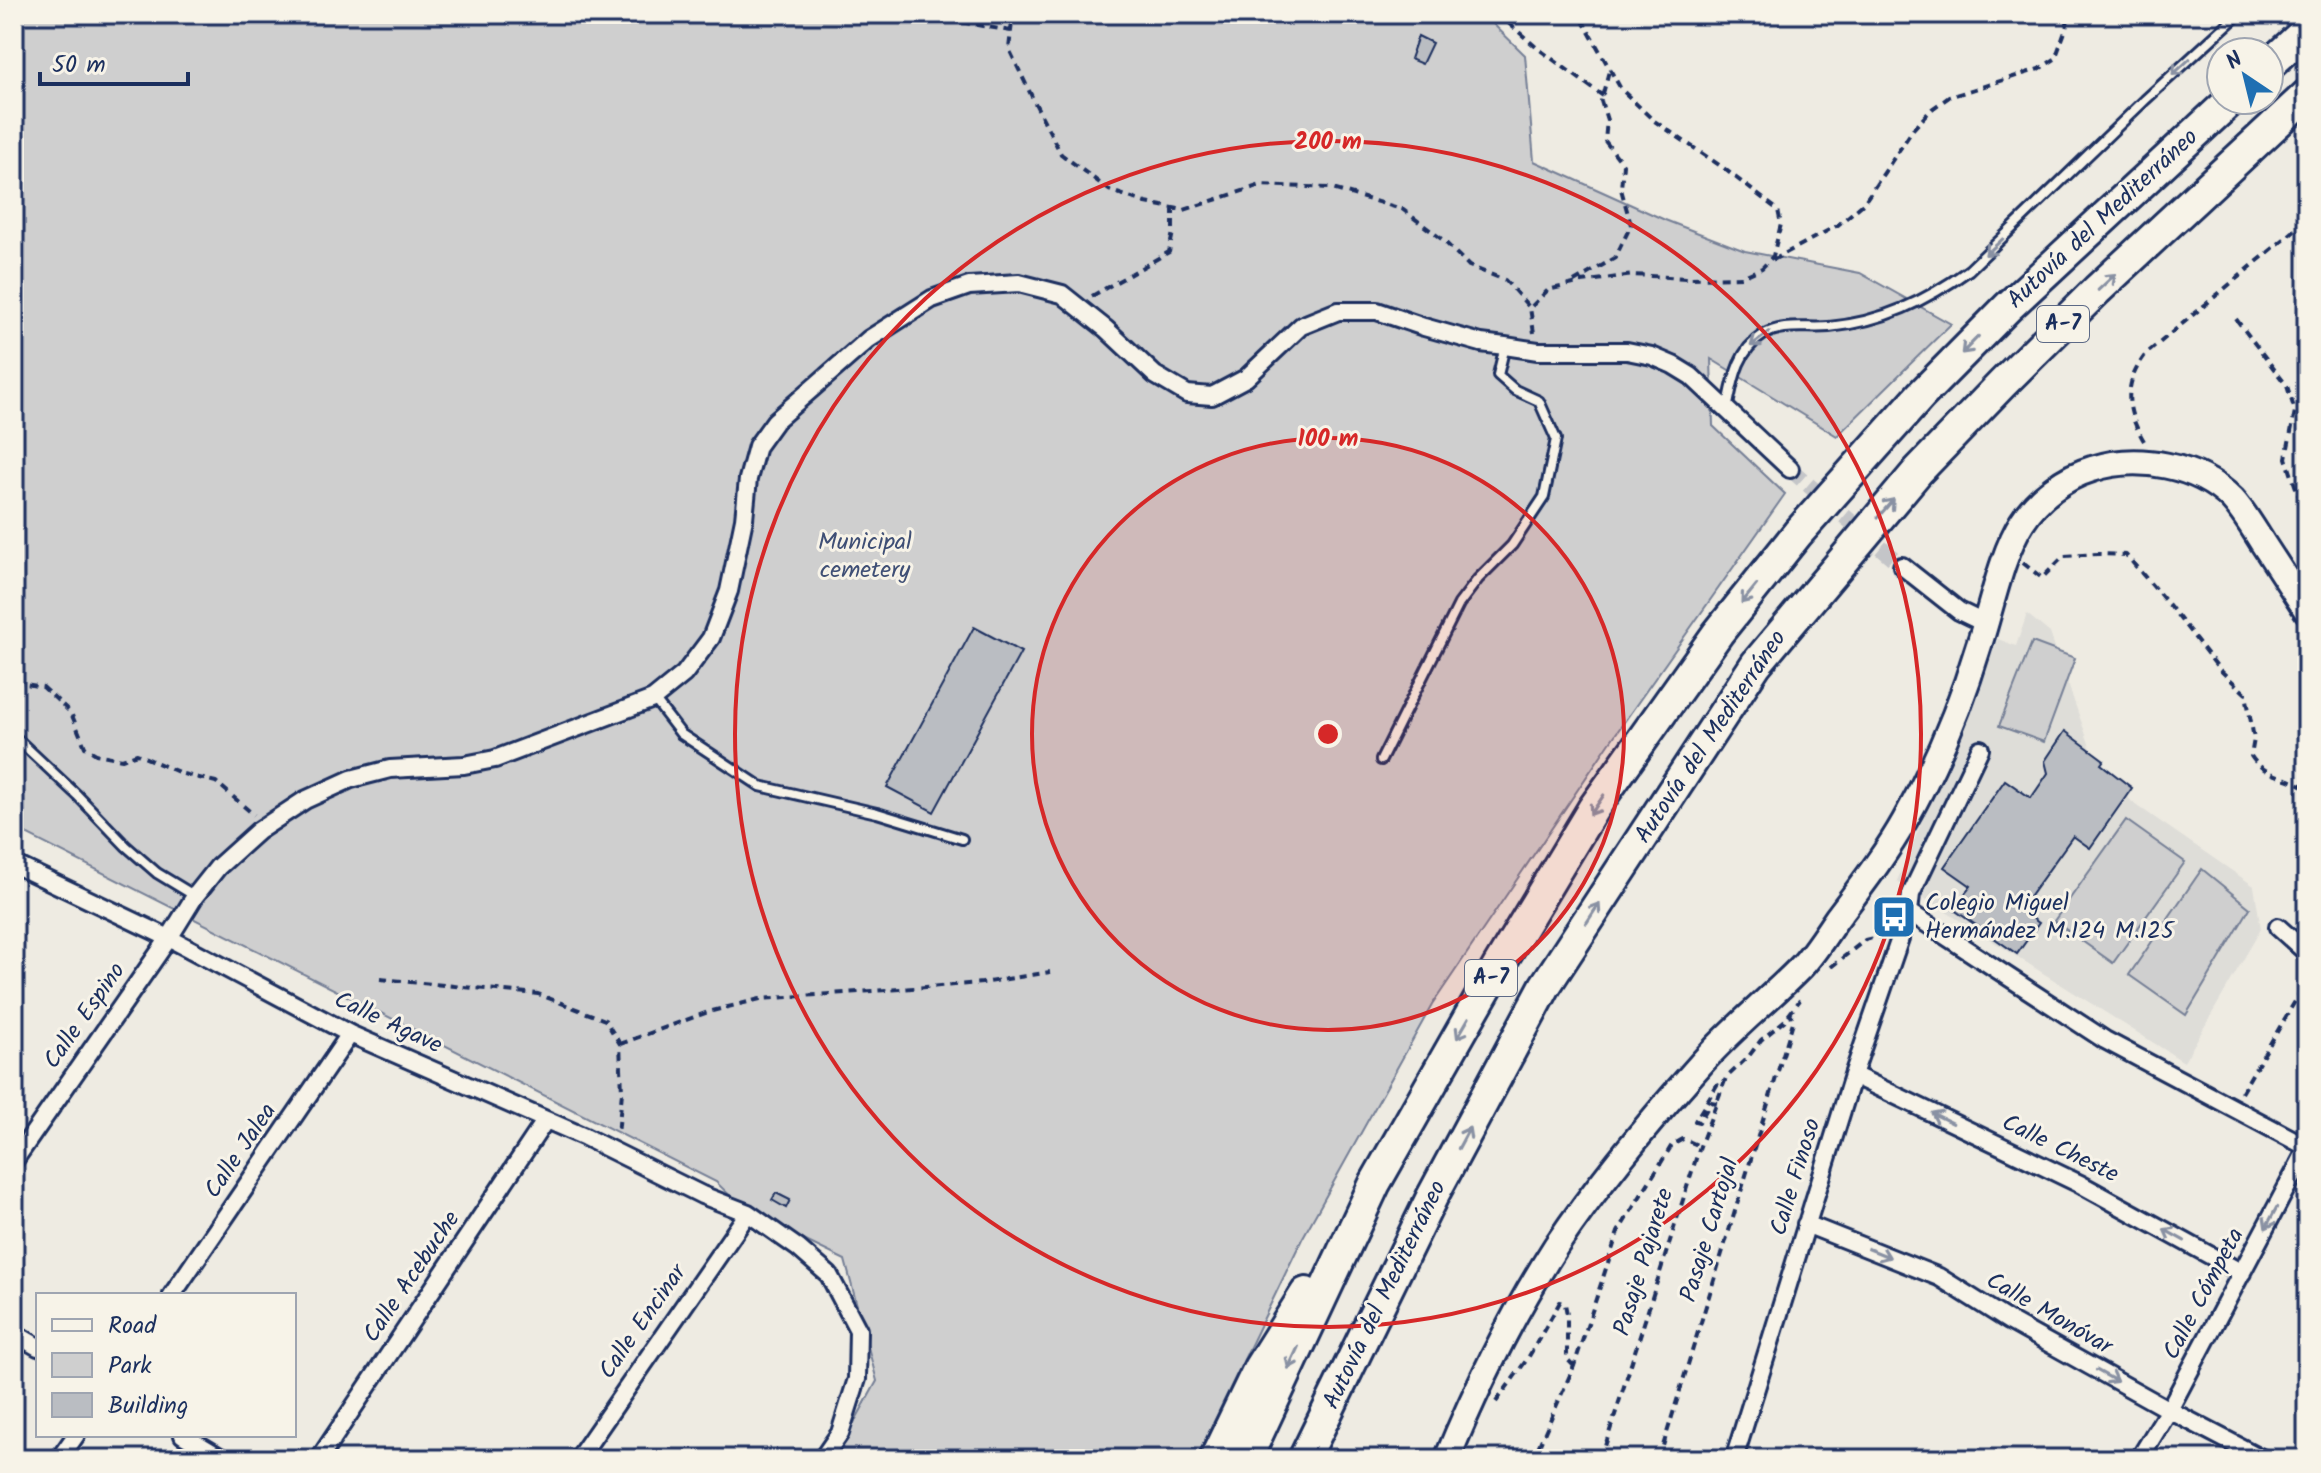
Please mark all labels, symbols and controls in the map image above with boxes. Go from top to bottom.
scale bar [40,36,188,86]
north arrow [2205,36,2285,116]
text: N [2219,43,2251,80]
text: 50 m [52,46,106,85]
one-way arrow [2172,57,2192,75]
street label: Autovía del Mediterráneo [1998,119,2208,319]
text: 200 m [1294,123,1362,162]
one-way arrow [1985,237,2004,256]
one-way arrow [2096,273,2116,291]
road number: A-7 [2037,306,2089,342]
one-way arrow [1750,331,1771,348]
one-way arrow [1961,335,1980,354]
text: 100 m [1298,420,1358,459]
one-way arrow [1877,498,1895,519]
park label: Municipal cemetery [818,523,912,590]
one-way arrow [1741,583,1758,604]
street label: Autovía del Mediterráneo [1625,622,1797,852]
centre of rings [1314,720,1342,748]
one-way arrow [1589,793,1605,815]
place label: Colegio Miguel Hermández M.124 M.125 [1925,884,2176,951]
bus stop icon: Colegio Miguel Hermández M.124 M.125 [1870,893,1918,941]
one-way arrow [1585,902,1601,925]
street label: Calle Espino [34,954,136,1078]
road number: A-7 [1465,960,1517,996]
street label: Calle Agave [327,981,449,1065]
one-way arrow [1455,1015,1470,1039]
street label: Calle Jalea [195,1095,287,1207]
street label: Calle Cheste [1995,1104,2125,1194]
one-way arrow [1930,1110,1954,1125]
street label: Calle Finoso [1760,1113,1832,1240]
one-way arrow [1456,1127,1472,1151]
street label: Pasaje Cartojal [1670,1153,1751,1307]
street label: Autovía del Mediterráneo [1313,1174,1457,1416]
street label: Pasaje Pajarete [1603,1183,1685,1341]
street label: Calle Acebuche [353,1203,471,1351]
one-way arrow [2262,1206,2278,1230]
street label: Calle Cómpeta [2153,1221,2255,1367]
one-way arrow [2163,1227,2186,1243]
one-way arrow [1866,1247,1891,1261]
street label: Calle Encinar [589,1255,698,1388]
street label: Calle Monóvar [1978,1262,2121,1367]
legend [36,1293,296,1437]
text: Road [108,1307,157,1346]
one-way arrow [1285,1346,1300,1370]
text: Park [108,1347,152,1386]
one-way arrow [2095,1368,2118,1384]
text: Building [108,1387,188,1426]

